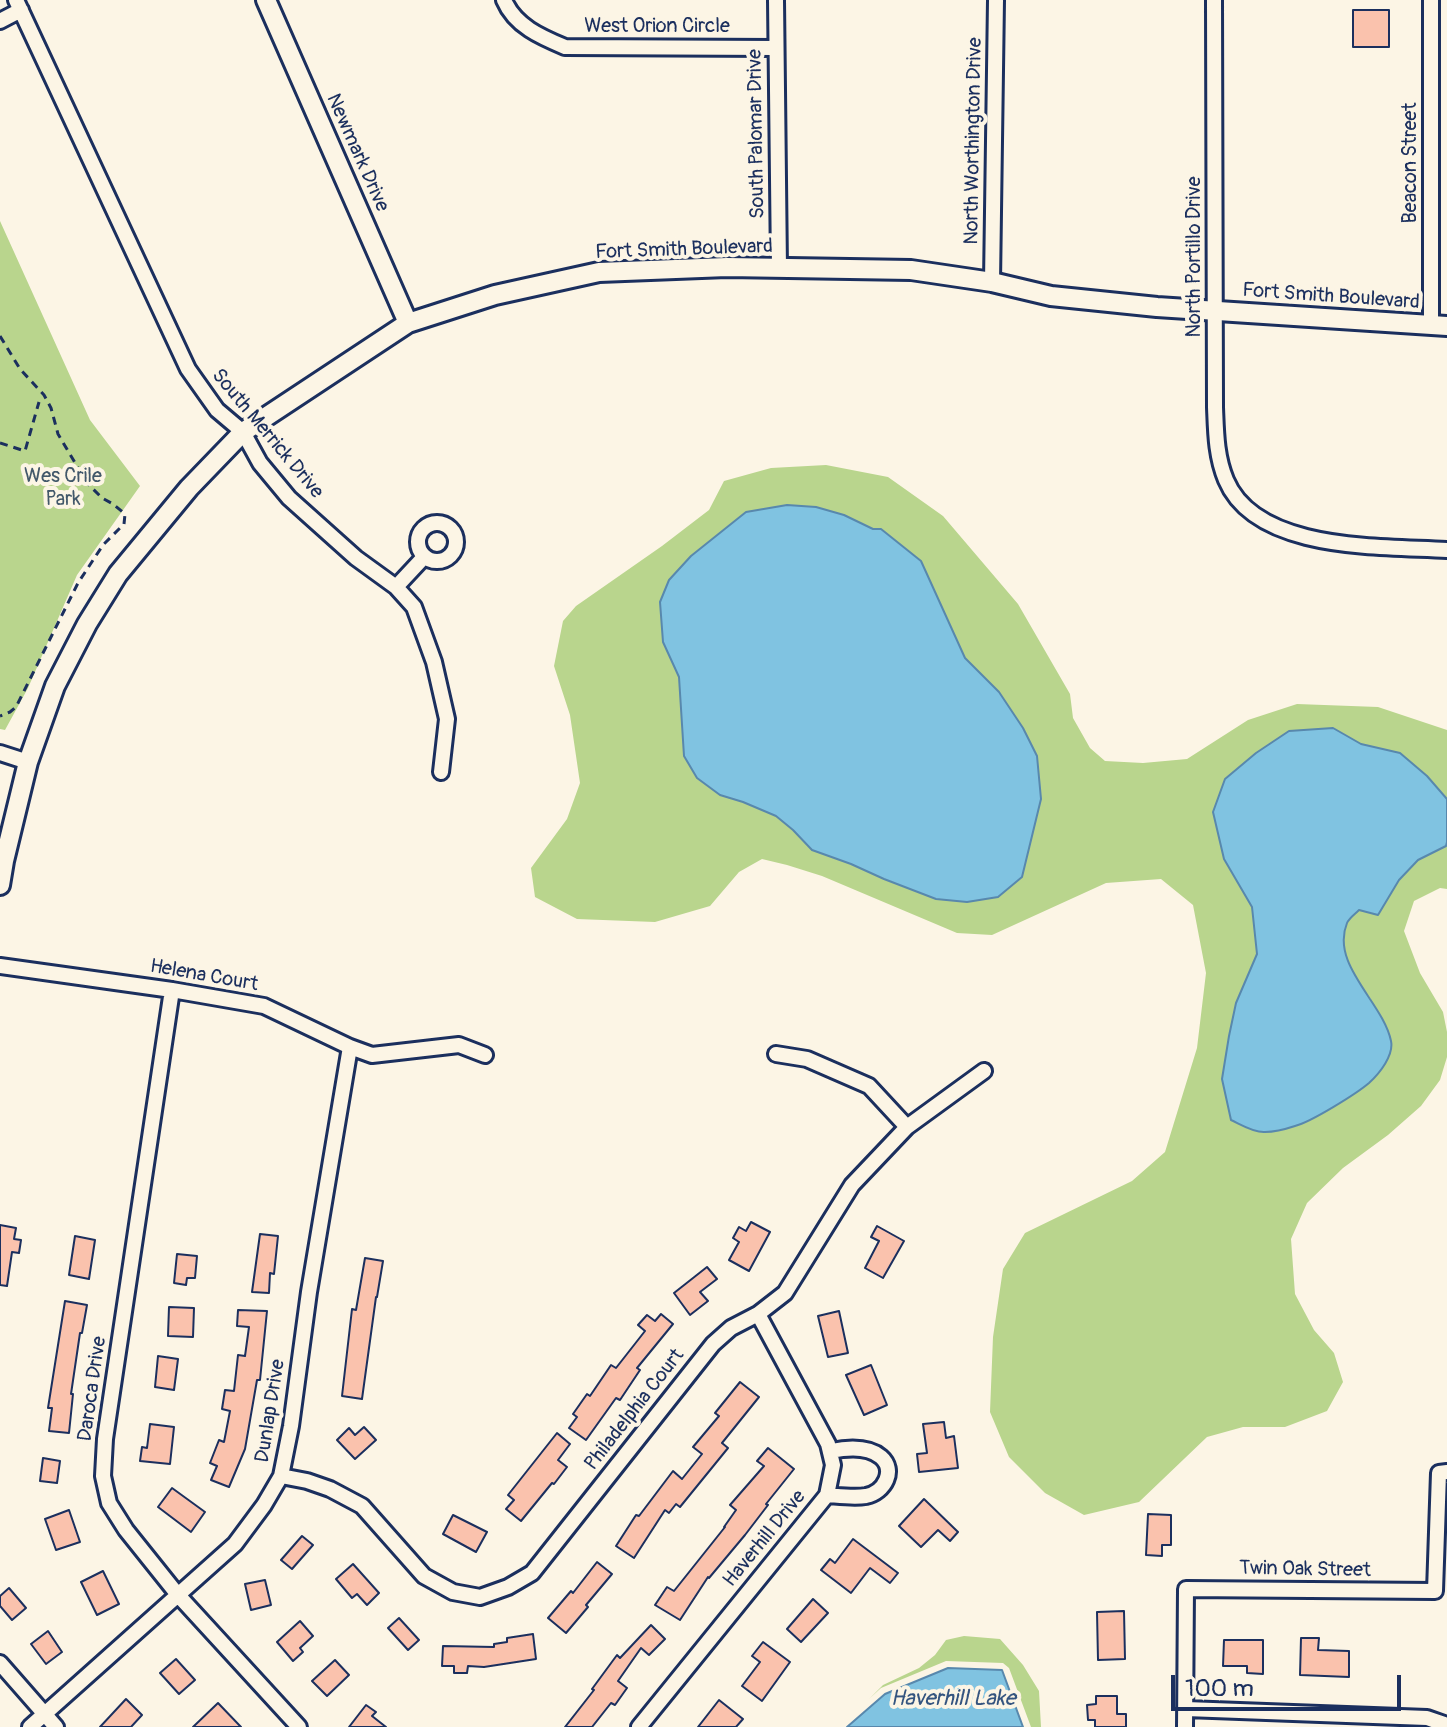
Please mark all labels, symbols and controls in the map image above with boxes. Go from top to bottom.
street label: West Orion Circle [584,15,730,39]
street label: North Worthington Drive [960,37,988,245]
street label: South Palomar Drive [744,49,770,219]
street label: Newmark Drive [320,90,394,216]
street label: Beacon Street [1399,102,1423,224]
street label: North Portillo Drive [1183,176,1207,338]
street label: Fort Smith Boulevard [595,235,773,265]
street label: Fort Smith Boulevard [1242,279,1420,315]
street label: South Merrick Drive [206,364,328,504]
park label: Wes Crile Park [24,465,102,512]
street label: Helena Court [148,955,260,997]
street label: Daroca Drive [74,1335,112,1443]
street label: Philadelphia Court [580,1345,690,1475]
street label: Dunlap Drive [251,1358,291,1464]
street label: Haverhill Drive [719,1486,811,1592]
street label: Twin Oak Street [1239,1557,1371,1583]
scale bar [1175,1659,1405,1709]
text: 100 m [1185,1674,1254,1703]
water label: Haverhill Lake [890,1686,1016,1712]

